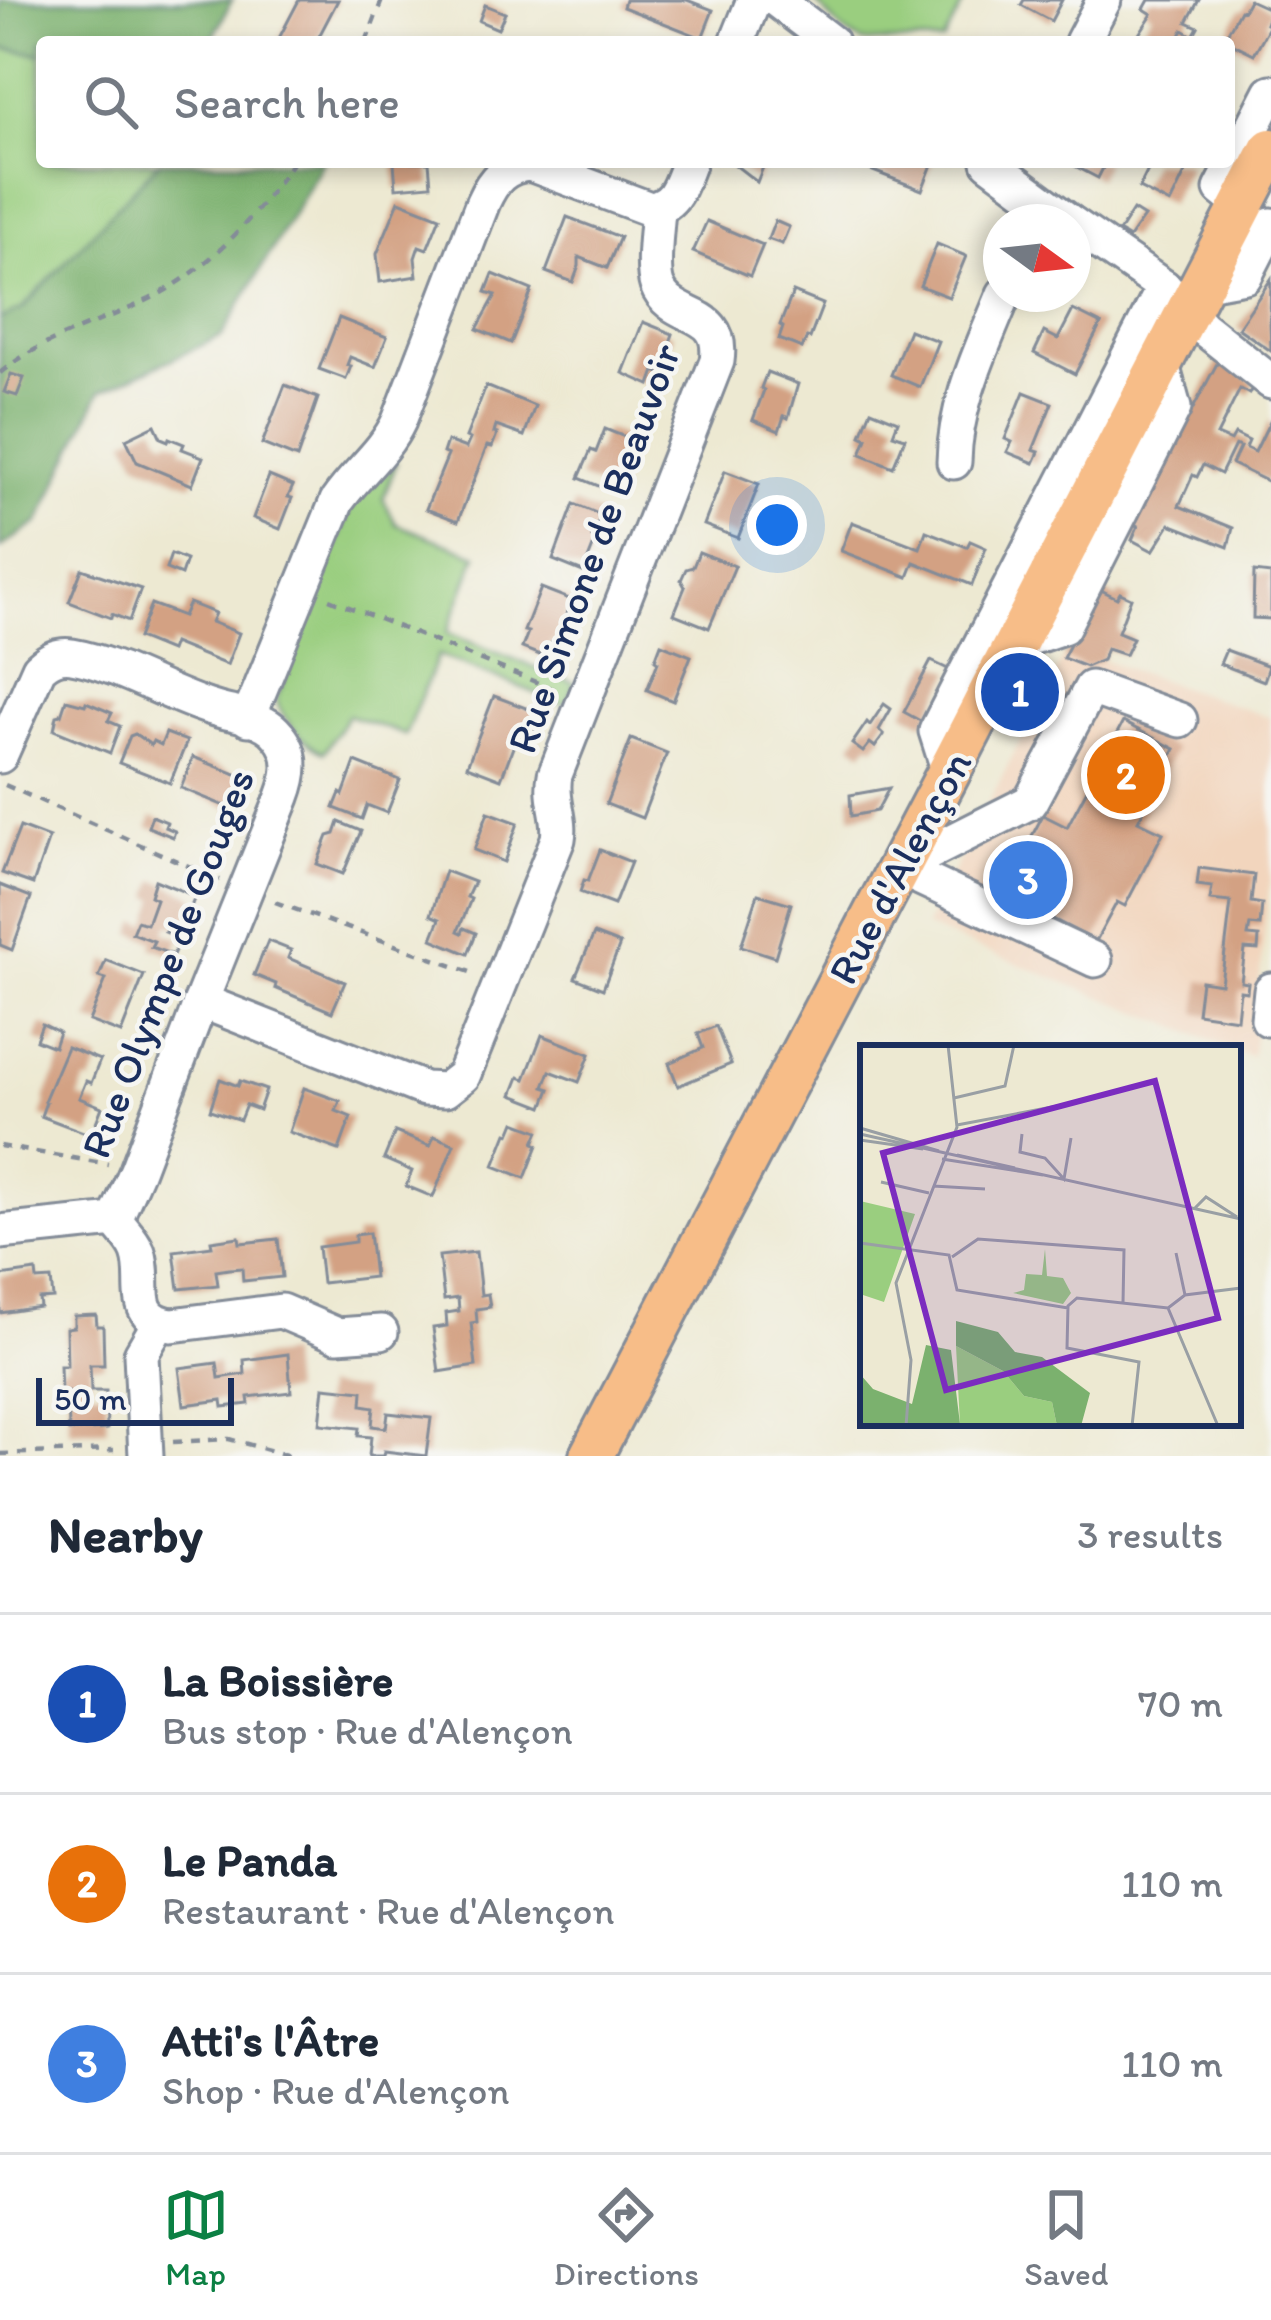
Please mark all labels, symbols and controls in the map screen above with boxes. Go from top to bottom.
search box [36,36,1235,168]
icon: search [78,69,144,135]
text: Search here [174,75,400,129]
north arrow [983,204,1091,312]
street label: Rue Simone de Beauvoir [496,337,691,760]
your location [747,495,807,555]
pin: 1 [981,647,1059,737]
pin: 2 [1087,730,1165,820]
street label: Rue d'Alençon [817,742,982,993]
street label: Rue Olympe de Gouges [70,761,265,1165]
pin: 3 [989,835,1067,925]
inset map [860,1045,1241,1426]
scale bar [36,1372,234,1425]
text: 50 m [54,1379,127,1418]
text: Nearby [48,1504,203,1565]
text: 3 results [1077,1511,1223,1558]
text: La Boissière [162,1653,393,1707]
text: 1 [78,1680,96,1727]
text: 70 m [1138,1680,1223,1727]
text: Bus stop · Rue d'Alençon [162,1707,573,1754]
text: Le Panda [162,1833,337,1887]
text: 2 [77,1860,97,1907]
text: 110 m [1121,1860,1223,1907]
text: Restaurant · Rue d'Alençon [162,1887,615,1934]
text: Atti's l'Âtre [162,2013,379,2067]
text: 3 [76,2040,98,2087]
text: 110 m [1121,2040,1223,2087]
text: Shop · Rue d'Alençon [162,2067,509,2114]
tab: Map [163,2182,229,2293]
tab: Directions [554,2182,699,2293]
tab: Saved [1024,2182,1108,2293]

